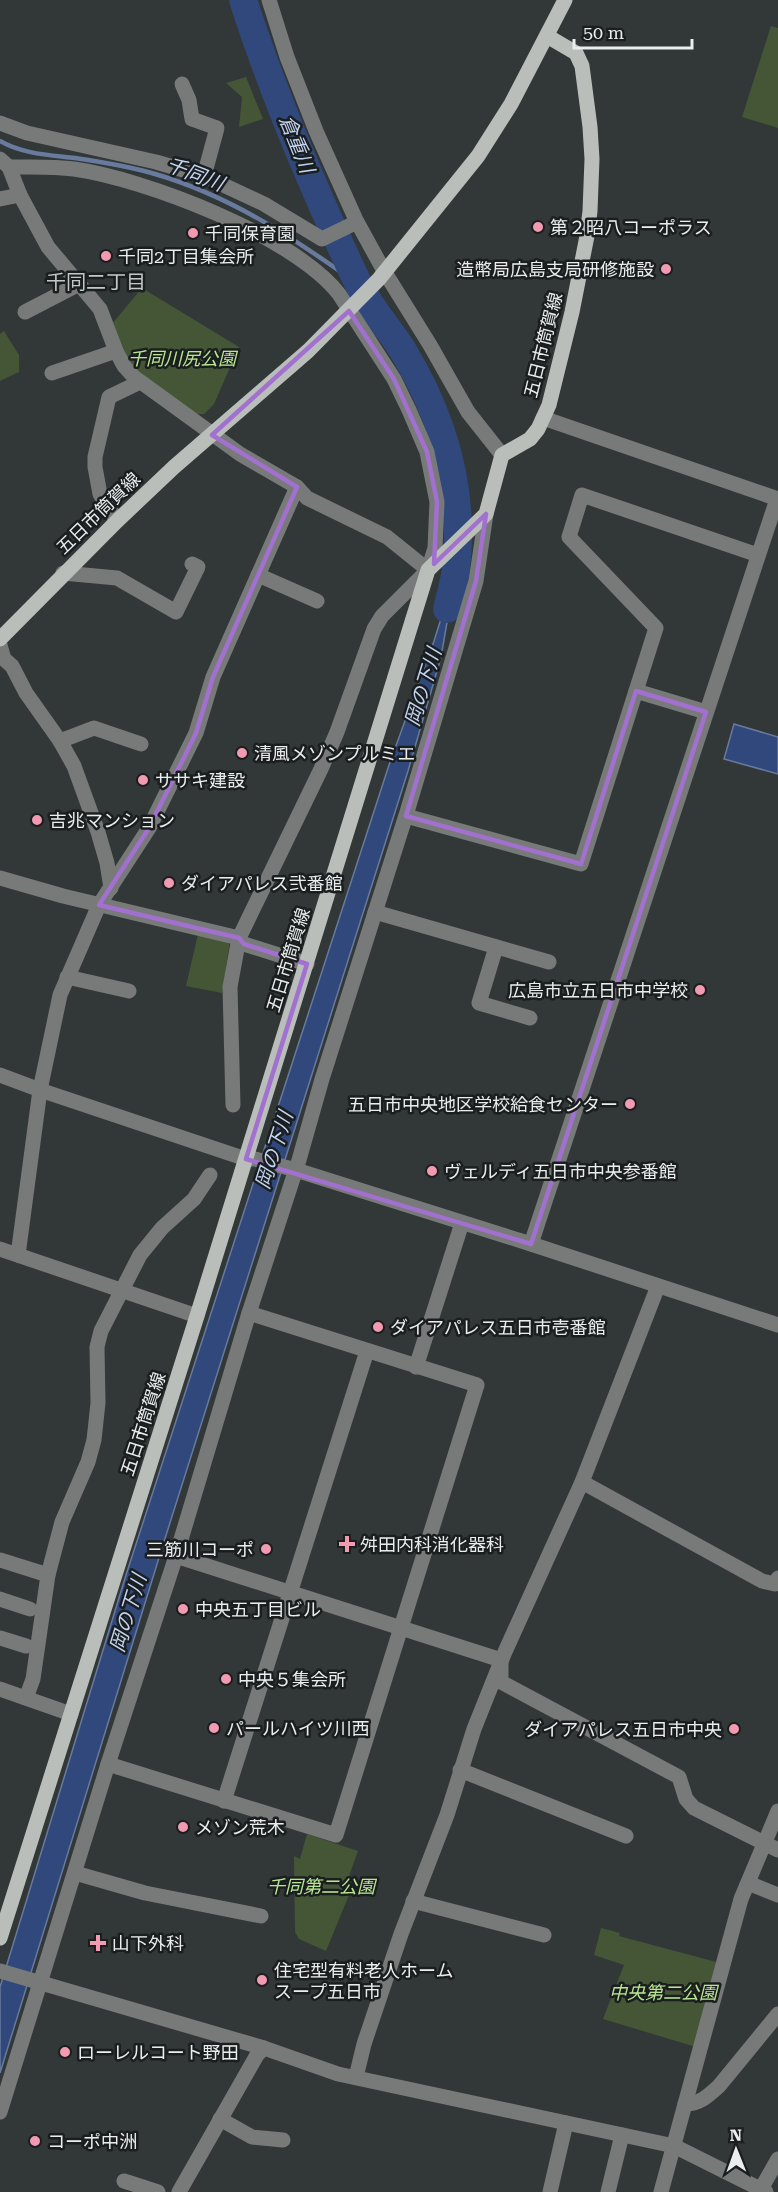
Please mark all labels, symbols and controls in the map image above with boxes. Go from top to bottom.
scale bar [574,12,692,50]
text: 50 m [583,22,624,43]
water label: 倉重川 [275,112,320,178]
water label: 千同川 [163,152,229,197]
place label: 第２昭八コーポラス [550,217,712,238]
marker: 第２昭八コーポラス [531,220,545,234]
place label: 千同保育園 [205,223,295,244]
marker: 千同保育園 [186,226,200,240]
place label: 千同2丁目集会所 [118,246,254,267]
marker: 千同2丁目集会所 [99,249,113,263]
place label: 造幣局広島支局研修施設 [456,259,654,280]
marker: 造幣局広島支局研修施設 [659,262,673,276]
district label: 千同二丁目 [46,270,146,294]
street label: 五日市筒賀線 [520,290,566,400]
park label: 千同川尻公園 [128,348,239,369]
street label: 五日市筒賀線 [52,468,144,558]
water label: 岡の下川 [400,643,447,729]
place label: 清風メゾンプルミエ [254,743,415,764]
marker: 清風メゾンプルミエ [235,746,249,760]
place label: ササキ建設 [155,770,245,791]
marker: ササキ建設 [136,773,150,787]
place label: 吉兆マンション [49,810,175,831]
marker: 吉兆マンション [30,813,44,827]
place label: ダイアパレス弐番館 [181,873,343,894]
marker: ダイアパレス弐番館 [162,876,176,890]
street label: 五日市筒賀線 [262,905,314,1015]
place label: 広島市立五日市中学校 [508,980,688,1001]
marker: 広島市立五日市中学校 [693,983,707,997]
place label: 五日市中央地区学校給食センター [348,1094,618,1115]
marker: 五日市中央地区学校給食センター [623,1097,637,1111]
water label: 岡の下川 [250,1106,298,1192]
place label: ヴェルディ五日市中央参番館 [444,1161,677,1182]
marker: ヴェルディ五日市中央参番館 [425,1164,439,1178]
place label: ダイアパレス五日市壱番館 [390,1317,606,1338]
marker: ダイアパレス五日市壱番館 [371,1320,385,1334]
street label: 五日市筒賀線 [116,1369,170,1479]
place label: 舛田内科消化器科 [360,1534,504,1555]
marker: 舛田内科消化器科 [338,1535,356,1553]
place label: 三筋川コーポ [146,1539,254,1560]
marker: 三筋川コーポ [259,1542,273,1556]
water label: 岡の下川 [105,1569,152,1655]
place label: 中央五丁目ビル [195,1599,321,1620]
marker: 中央五丁目ビル [176,1602,190,1616]
place label: 中央５集会所 [238,1669,346,1690]
marker: 中央５集会所 [219,1672,233,1686]
place label: パールハイツ川西 [226,1718,370,1739]
place label: ダイアパレス五日市中央 [524,1719,722,1740]
marker: パールハイツ川西 [207,1721,221,1735]
marker: ダイアパレス五日市中央 [727,1722,741,1736]
place label: メゾン荒木 [195,1817,285,1838]
marker: メゾン荒木 [176,1820,190,1834]
park label: 千同第二公園 [267,1876,378,1897]
place label: 山下外科 [112,1933,184,1954]
marker: 山下外科 [89,1934,107,1952]
place label: 住宅型有料老人ホーム スープ五日市 [274,1960,453,2002]
marker: 住宅型有料老人ホーム スープ五日市 [255,1973,269,1987]
park label: 中央第二公園 [609,1982,720,2003]
place label: ローレルコート野田 [77,2042,239,2063]
marker: ローレルコート野田 [58,2045,72,2059]
north arrow [706,2120,766,2180]
text: N [729,2126,742,2145]
place label: コーポ中洲 [47,2131,137,2152]
marker: コーポ中洲 [28,2134,42,2148]

